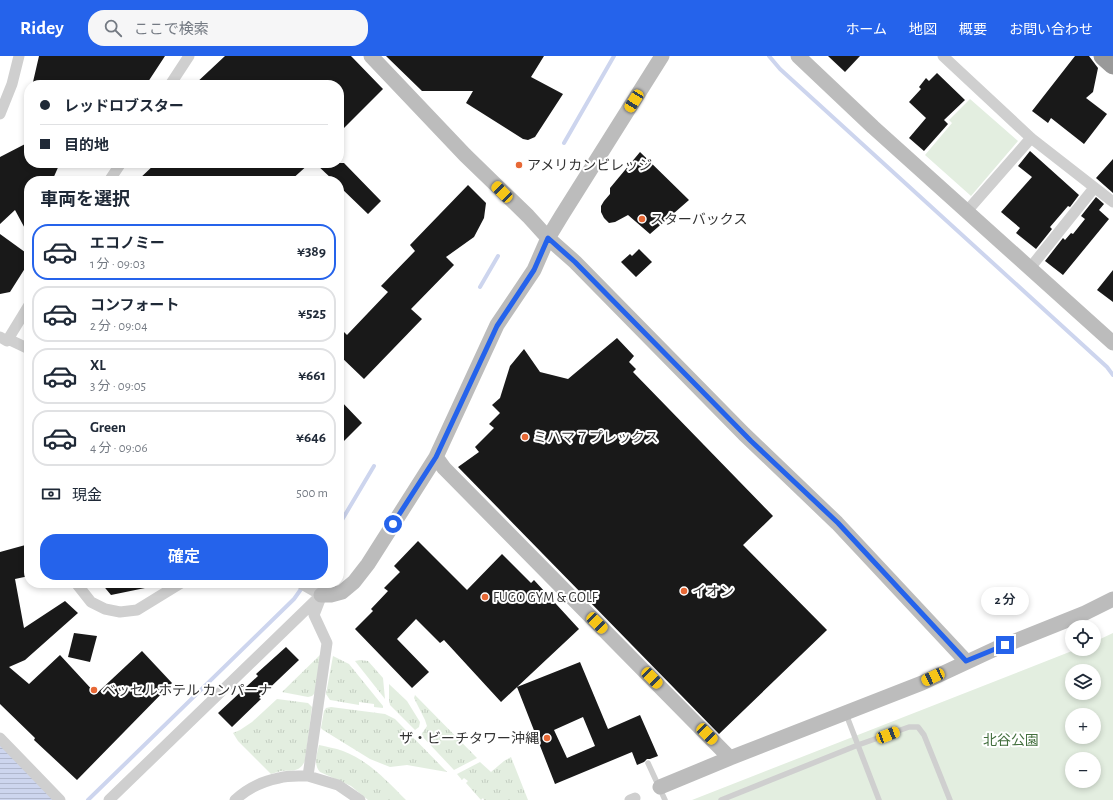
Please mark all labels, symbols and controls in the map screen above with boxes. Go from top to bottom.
search box [88,10,368,46]
icon: search [102,17,124,39]
text: Ridey [20,19,64,38]
text: ここで検索 [134,22,209,37]
text: ホーム [845,23,887,37]
text: 地図 [909,23,937,37]
text: 概要 [959,23,987,37]
text: お問い合わせ [1009,23,1093,37]
car [623,88,645,114]
text: レッドロブスター [64,99,184,114]
text: 目的地 [64,138,109,153]
place label: アメリカンビレッジ [527,158,652,173]
marker: アメリカンビレッジ [514,160,524,170]
car [489,179,515,205]
text: 車両を選択 [40,191,130,209]
place label: スターバックス [650,212,747,227]
marker: スターバックス [637,214,647,224]
icon: car [42,234,78,270]
text: エコノミー [90,236,165,251]
text: ¥389 [297,244,326,259]
text: 1 分 · 09:03 [90,258,145,271]
icon: car [42,296,78,332]
text: コンフォート [90,298,180,313]
text: ¥525 [298,306,326,321]
text: 2 分 · 09:04 [90,320,147,333]
icon: car [42,358,78,394]
text: XL [90,358,106,373]
text: ¥661 [298,368,326,383]
text: 3 分 · 09:05 [90,380,146,393]
icon: car [42,420,78,456]
text: Green [90,420,126,435]
text: ¥646 [296,430,326,445]
place label: ミハマ７プレックス [533,430,659,445]
marker: ミハマ７プレックス [520,432,530,442]
text: 4 分 · 09:06 [90,442,148,455]
icon: cash [40,483,62,505]
text: 500 m [296,487,328,500]
text: 現金 [72,488,102,503]
route start [384,515,402,533]
button: 確定 [40,534,328,580]
place label: イオン [692,585,734,599]
marker: イオン [679,586,689,596]
callout: 2 分 [981,587,1029,615]
place label: FUGO GYM & GOLF [493,591,599,605]
marker: FUGO GYM & GOLF [480,592,490,602]
text: 2 分 [994,594,1016,607]
car [584,610,610,636]
map controls [1065,620,1101,788]
button: locate [1065,620,1101,656]
route end [996,636,1014,654]
button: layers [1065,664,1101,700]
car [639,665,665,691]
car [920,666,946,688]
place label: ベッセルホテル カンパーナ [102,683,272,698]
marker: ベッセルホテル カンパーナ [89,685,99,695]
button: + [1065,708,1101,744]
car [694,721,720,747]
car [875,725,901,745]
place label: ザ・ビーチタワー沖縄 [399,731,539,746]
park label: 北谷公園 [983,732,1039,748]
marker: ザ・ビーチタワー沖縄 [542,733,552,743]
button: − [1065,752,1101,788]

